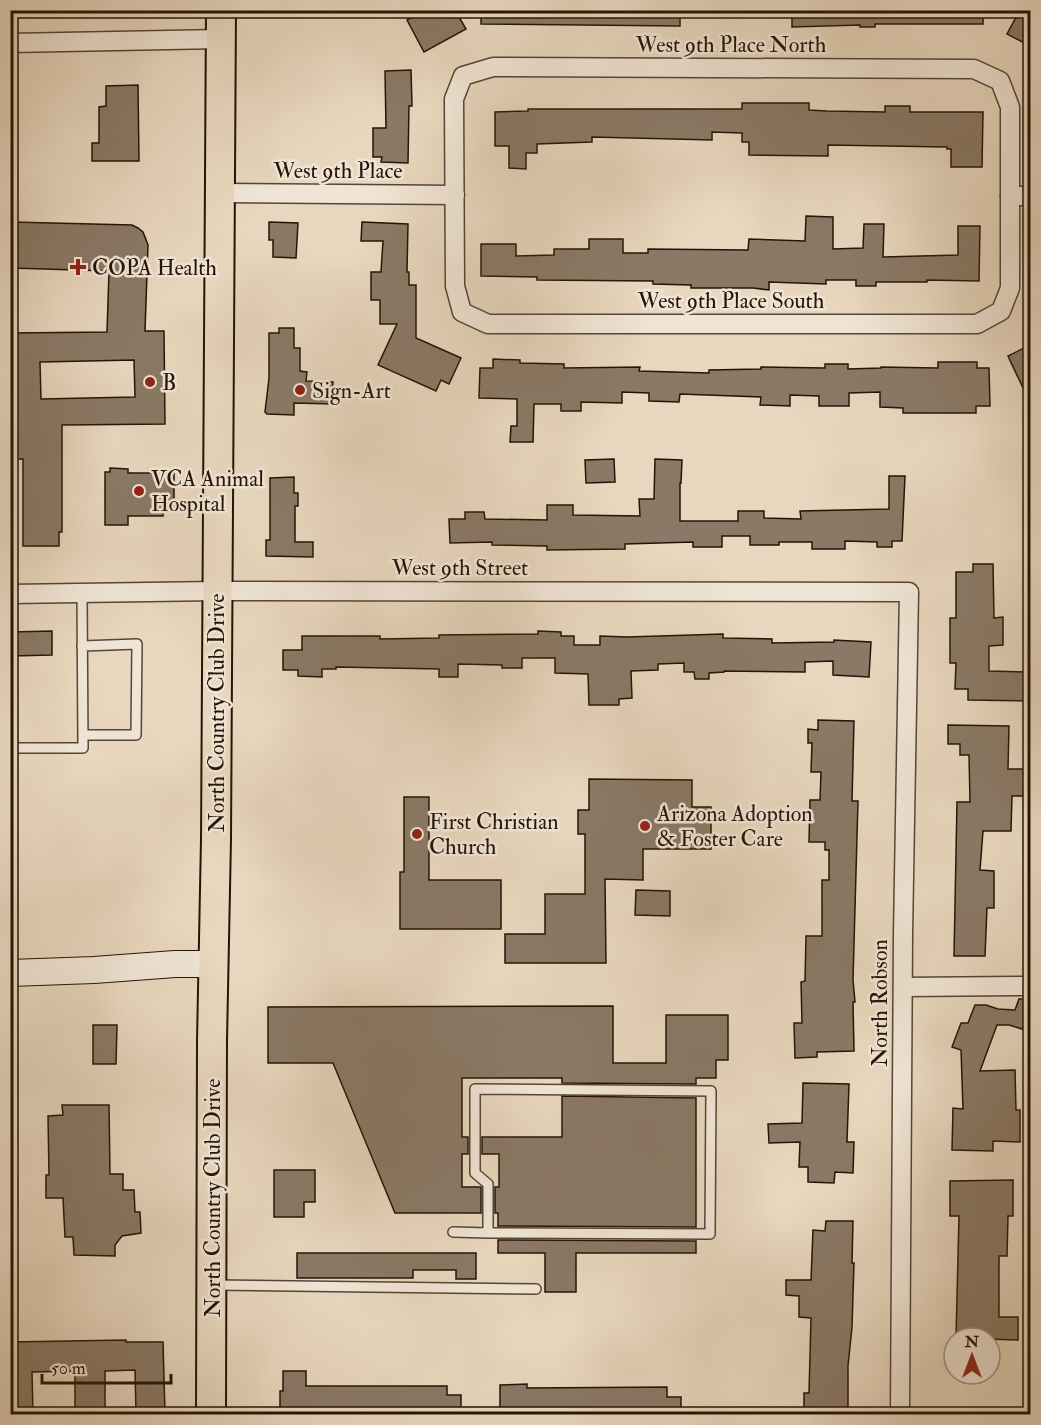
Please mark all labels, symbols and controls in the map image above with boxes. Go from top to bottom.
street label: West 9th Place North [635,31,827,59]
street label: West 9th Place [272,157,403,185]
place label: COPA Health [92,254,217,282]
marker: COPA Health [69,258,87,276]
street label: West 9th Place South [637,287,825,315]
place label: B [162,369,176,397]
marker: B [143,375,157,389]
place label: Sign-Art [312,377,391,405]
marker: Sign-Art [293,383,307,397]
place label: VCA Animal Hospital [151,465,264,519]
marker: VCA Animal Hospital [132,484,146,498]
street label: West 9th Street [391,554,528,582]
street label: North Country Club Drive [203,594,231,833]
place label: Arizona Adoption & Foster Care [656,800,813,853]
place label: First Christian Church [429,808,559,861]
marker: Arizona Adoption & Foster Care [638,819,652,833]
marker: First Christian Church [410,827,424,841]
street label: North Robson [866,939,894,1067]
street label: North Country Club Drive [199,1079,227,1318]
north arrow [942,1326,1002,1386]
text: N [964,1332,980,1352]
scale bar [42,1347,171,1385]
text: 50 m [51,1357,86,1380]

